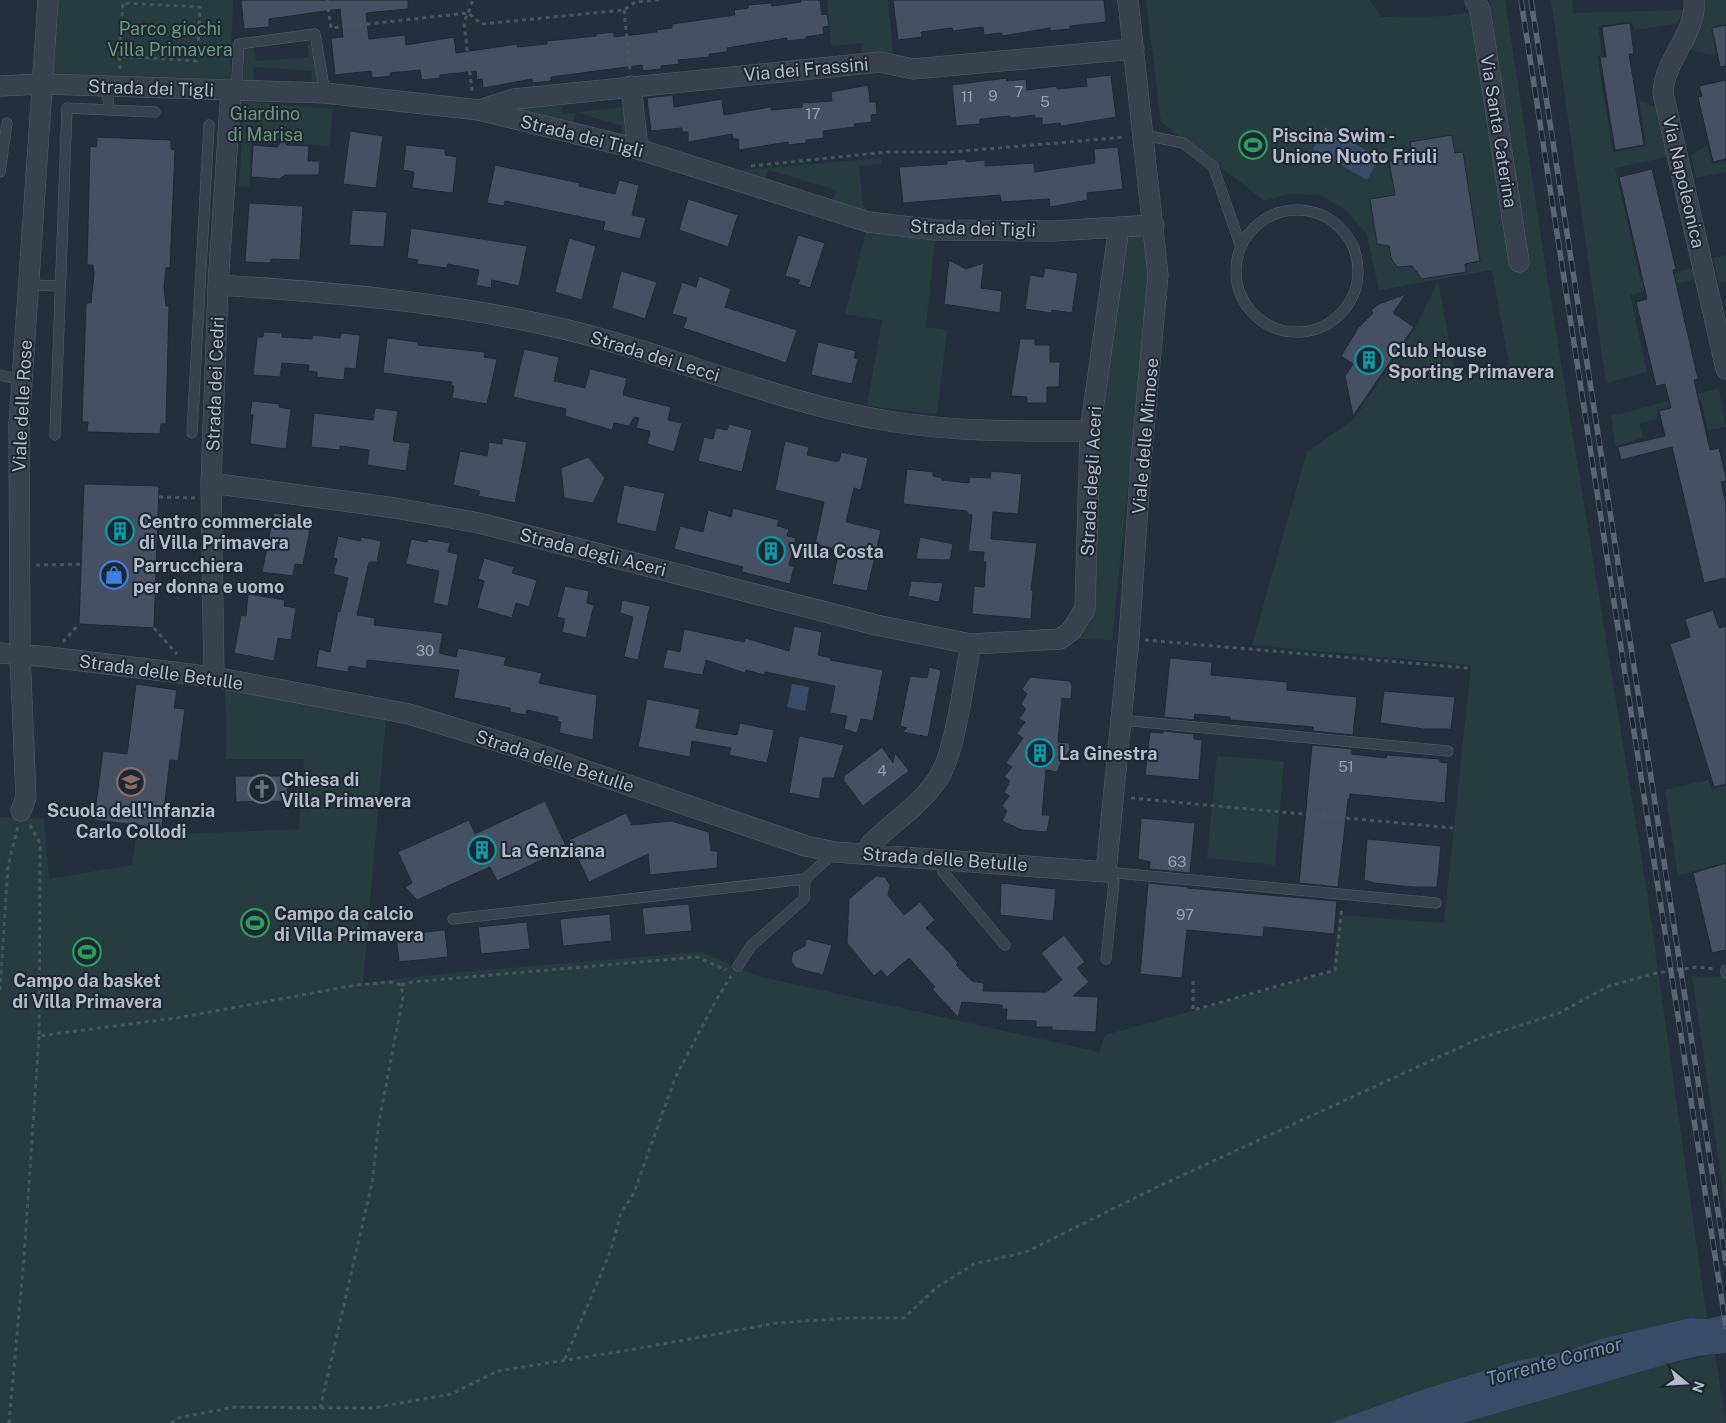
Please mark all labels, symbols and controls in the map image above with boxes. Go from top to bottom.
park label: Parco giochi Villa Primavera [107,18,233,60]
street label: Via dei Frassini [743,53,869,85]
street label: Via Santa Caterina [1477,53,1521,209]
street label: Strada dei Tigli [88,75,214,101]
house number: 7 [1014,83,1024,100]
house number: 9 [988,87,998,104]
house number: 11 [961,88,973,105]
house number: 5 [1040,93,1050,110]
park label: Giardino di Marisa [227,103,303,145]
house number: 17 [805,105,821,122]
street label: Strada dei Tigli [518,111,646,161]
street label: Via Napoleonica [1659,114,1709,250]
place label: Piscina Swim - Unione Nuoto Friuli [1272,125,1437,167]
sports icon: Piscina Swim - Unione Nuoto Friuli [1238,130,1268,160]
street label: Strada dei Tigli [910,215,1036,241]
street label: Strada dei Cedri [202,316,228,452]
street label: Strada dei Lecci [588,326,722,386]
street label: Viale delle Rose [8,339,36,473]
place label: Club House Sporting Primavera [1388,340,1554,382]
building icon: Club House Sporting Primavera [1354,345,1384,375]
street label: Viale delle Mimose [1128,357,1162,515]
street label: Strada degli Aceri [1077,405,1105,557]
place label: Centro commerciale di Villa Primavera [139,511,313,553]
building icon: Centro commerciale di Villa Primavera [105,516,135,546]
street label: Strada degli Aceri [517,524,669,580]
building icon: Villa Costa [756,536,786,566]
place label: Villa Costa [790,541,884,562]
place label: Parrucchiera per donna e uomo [133,555,284,597]
shop icon: Parrucchiera per donna e uomo [99,560,129,590]
house number: 30 [416,642,434,659]
street label: Strada delle Betulle [78,650,244,694]
street label: Strada delle Betulle [473,725,637,797]
building icon: La Ginestra [1025,738,1055,768]
place label: La Ginestra [1059,743,1157,764]
house number: 51 [1338,758,1354,775]
house number: 4 [877,762,887,779]
school or university icon: Scuola dell'Infanzia Carlo Collodi [116,767,146,797]
place label: Chiesa di Villa Primavera [281,769,411,811]
church icon: Chiesa di Villa Primavera [247,774,277,804]
place label: Scuola dell'Infanzia Carlo Collodi [47,800,215,842]
building icon: La Genziana [467,835,497,865]
place label: La Genziana [501,840,605,861]
street label: Strada delle Betulle [862,843,1028,875]
house number: 63 [1168,853,1186,870]
place label: Campo da calcio di Villa Primavera [274,903,424,945]
house number: 97 [1176,906,1194,923]
sports icon: Campo da calcio di Villa Primavera [240,908,270,938]
sports icon: Campo da basket di Villa Primavera [72,937,102,967]
place label: Campo da basket di Villa Primavera [12,970,162,1012]
water label: Torrente Cormor [1484,1332,1625,1390]
north arrow [1661,1358,1711,1408]
text: N [1689,1379,1708,1395]

